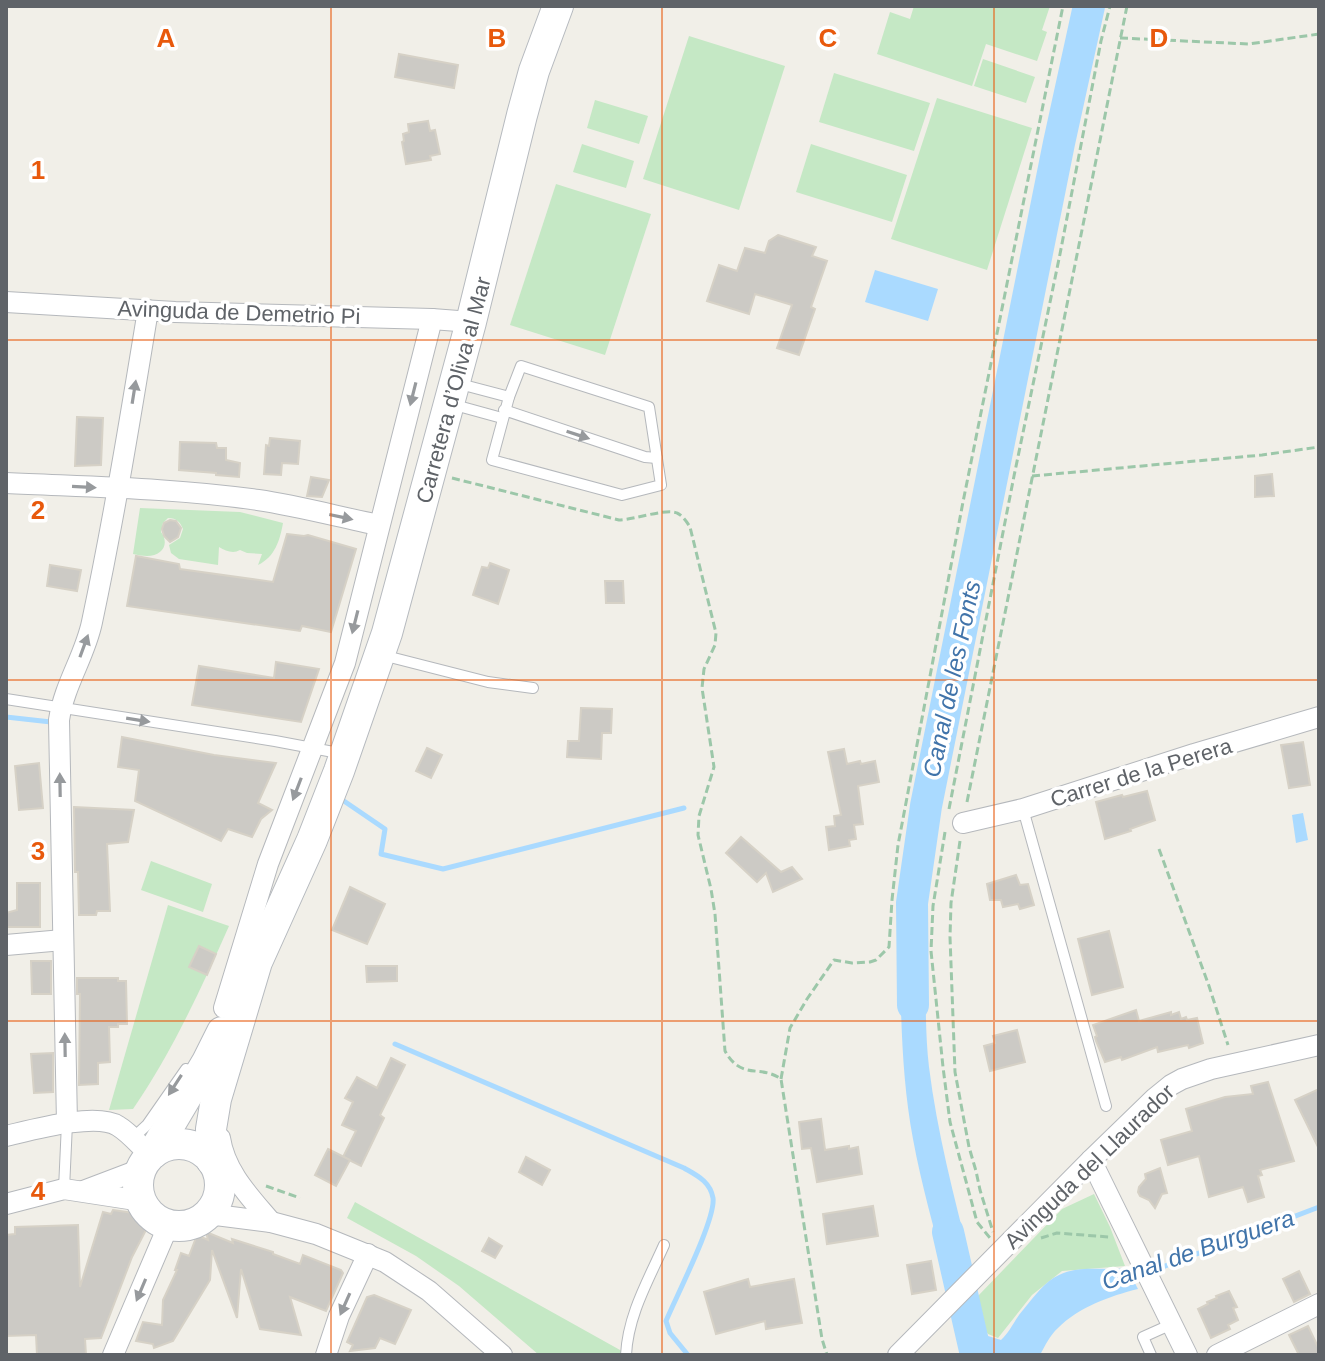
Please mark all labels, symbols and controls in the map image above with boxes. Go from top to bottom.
text: A [157,23,176,53]
text: B [488,23,506,53]
text: C [819,23,838,53]
text: D [1150,23,1168,53]
text: 1 [31,155,45,185]
street label: Carretera d’Oliva al Mar [411,274,496,506]
street label: Avinguda de Demetrio Pi [117,296,361,329]
one-way arrow [129,379,141,404]
one-way arrow [406,382,418,407]
one-way arrow [567,429,591,441]
one-way arrow [72,481,97,494]
text: 2 [31,495,45,525]
one-way arrow [329,511,354,524]
water label: Canal de les Fonts [918,578,986,780]
one-way arrow [349,609,361,634]
one-way arrow [78,634,90,658]
one-way arrow [126,714,151,727]
street label: Carrer de la Perera [1047,733,1236,812]
one-way arrow [54,772,66,797]
one-way arrow [290,777,303,801]
text: 3 [31,836,45,866]
one-way arrow [59,1032,71,1057]
one-way arrow [168,1075,183,1096]
street label: Avinguda del Llaurador [999,1079,1179,1254]
text: 4 [31,1176,46,1206]
water label: Canal de Burguera [1098,1204,1297,1295]
one-way arrow [134,1278,147,1302]
one-way arrow [338,1292,352,1316]

